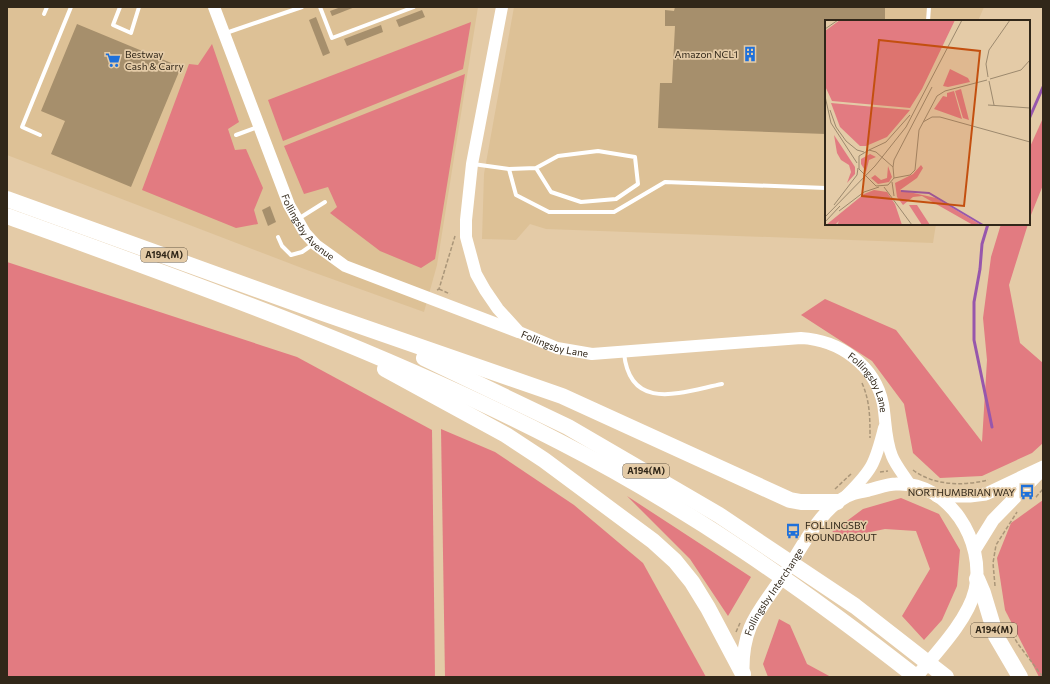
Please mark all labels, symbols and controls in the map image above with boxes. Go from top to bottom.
inset map [825,20,1030,225]
building icon: Amazon NCL1 [741,45,759,63]
place label: Bestway Cash & Carry [125,48,184,72]
place label: Amazon NCL1 [675,48,738,60]
supermarket icon: Bestway Cash & Carry [104,51,122,69]
street label: Follingsby Avenue [279,192,337,262]
road number: A194(M) [141,248,187,262]
street label: Follingsby Lane [520,328,589,359]
street label: Follingsby Lane [846,349,890,413]
road number: A194(M) [623,464,669,478]
bus stop icon: NORTHUMBRIAN WAY [1018,483,1036,501]
place label: NORTHUMBRIAN WAY [908,486,1015,498]
place label: FOLLINGSBY ROUNDABOUT [805,519,877,543]
bus stop icon: FOLLINGSBY ROUNDABOUT [784,522,802,540]
street label: Follingsby Interchange [742,546,805,637]
road number: A194(M) [971,623,1017,637]

